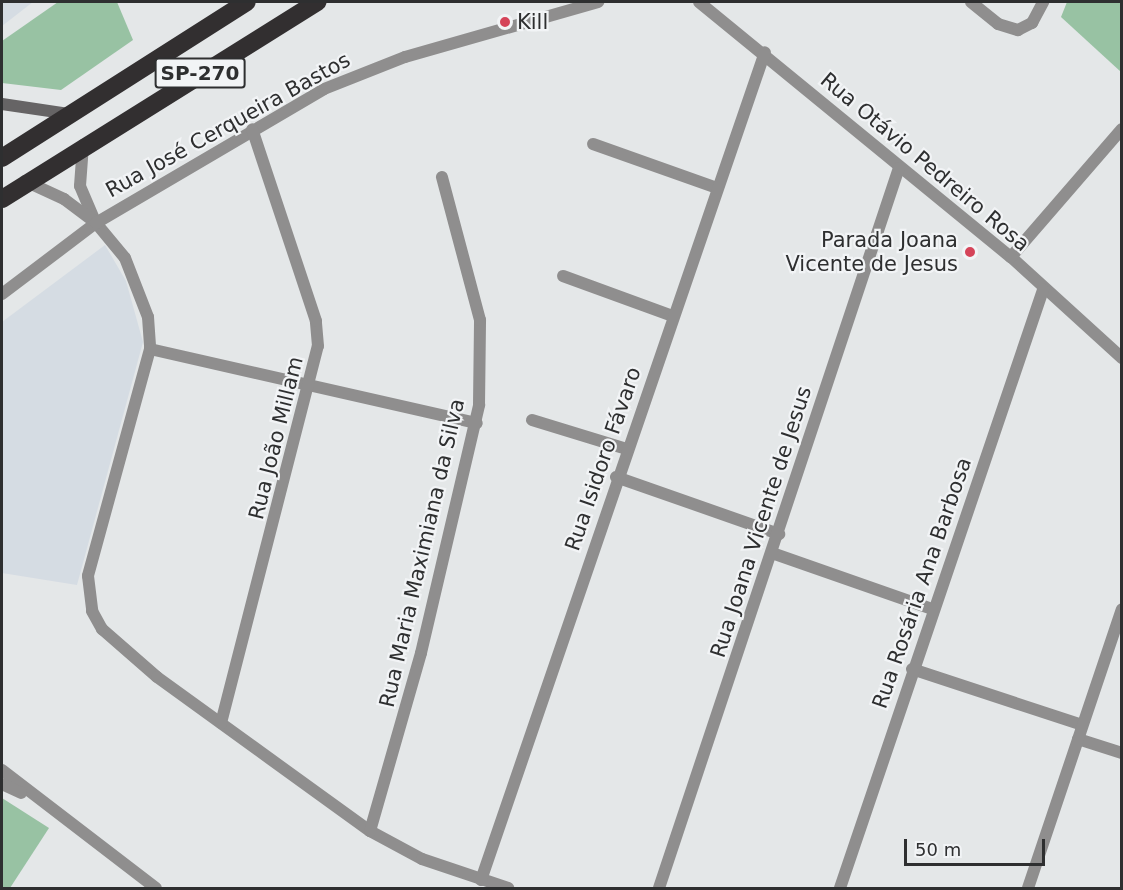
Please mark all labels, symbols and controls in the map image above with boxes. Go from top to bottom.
place label: Kill [517,9,548,35]
marker: Kill [498,15,512,29]
street label: Rua José Cerqueira Bastos [101,47,355,203]
road number: SP-270 [154,56,246,90]
street label: Rua Otávio Pedreiro Rosa [815,67,1035,257]
place label: Parada Joana Vicente de Jesus [785,227,958,277]
marker: Parada Joana Vicente de Jesus [963,245,977,259]
street label: Rua João Millam [244,354,308,522]
street label: Rua Isidoro Fávaro [560,364,646,554]
street label: Rua Joana Vicente de Jesus [705,383,817,661]
street label: Rua Maria Maximiana da Silva [374,396,470,710]
street label: Rua Rosária Ana Barbosa [867,454,977,712]
scale bar [907,827,1048,865]
text: 50 m [915,839,961,860]

